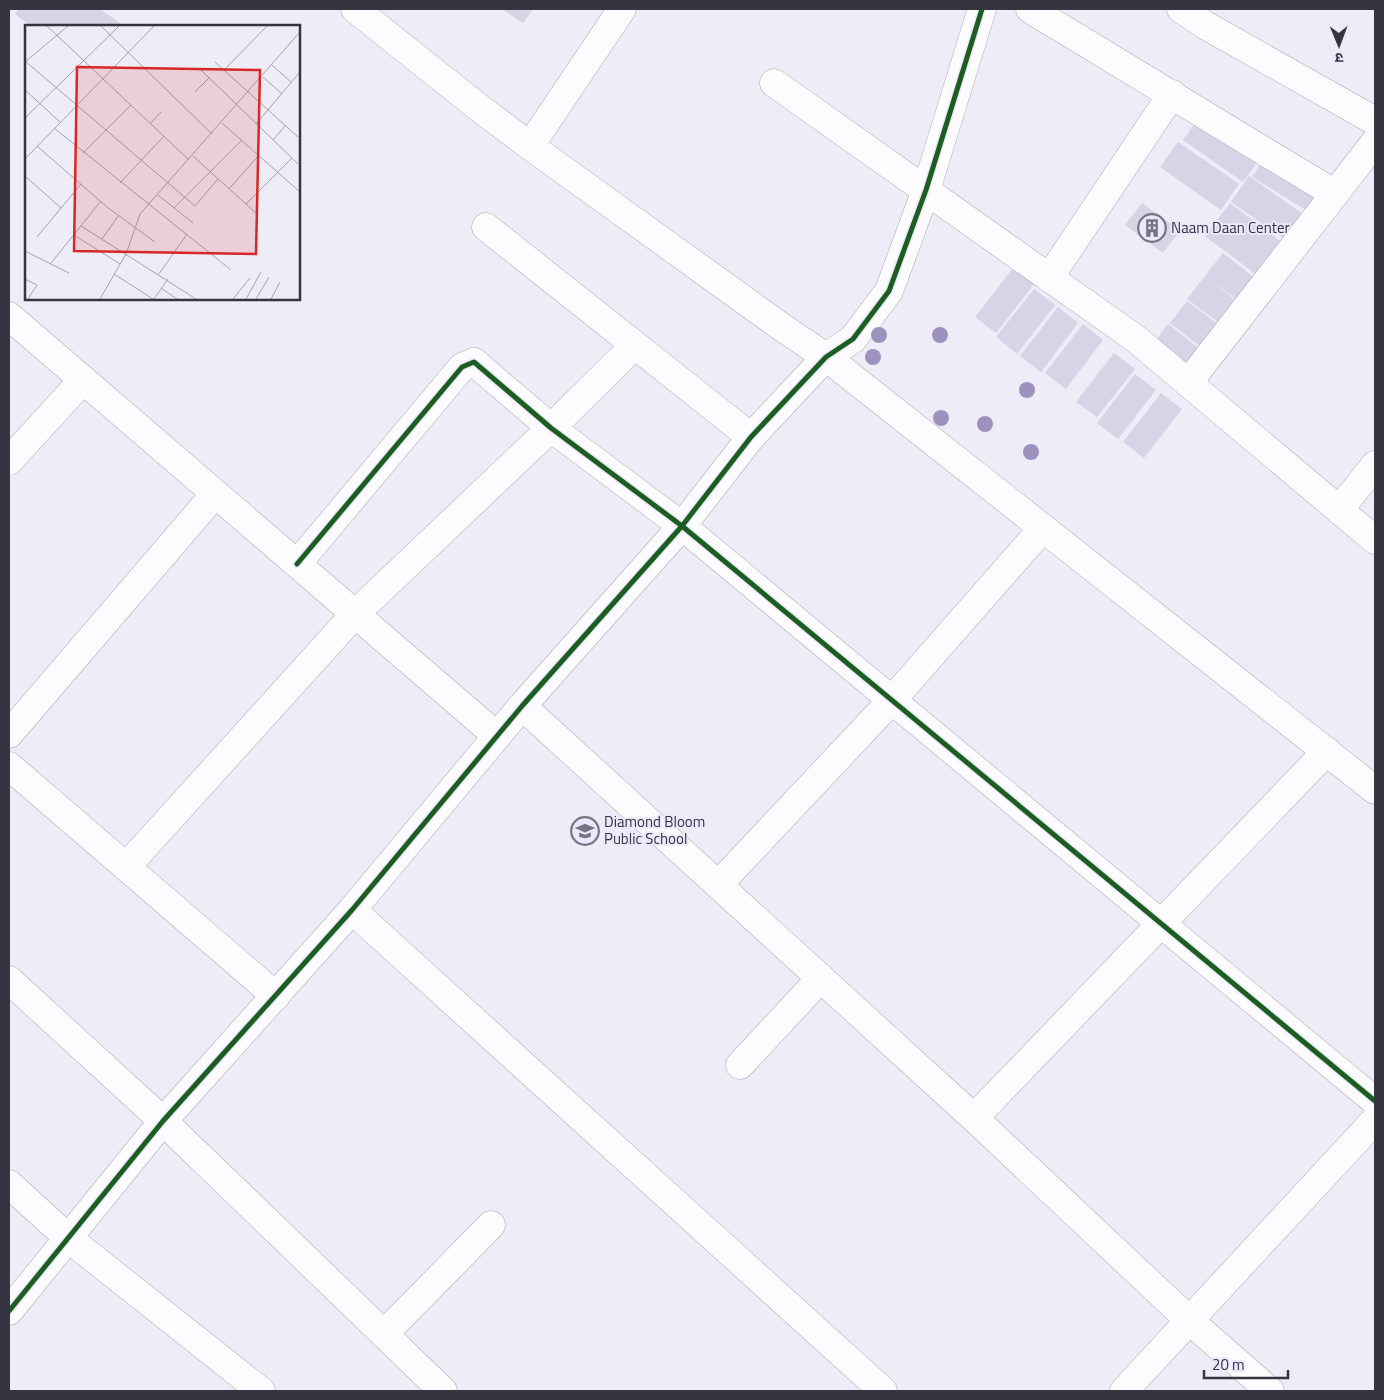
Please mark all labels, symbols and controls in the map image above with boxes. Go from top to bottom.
north arrow [1314,20,1364,70]
inset map [25,25,300,300]
text: उ [1334,48,1344,69]
building icon: Naam Daan Center [1137,213,1167,243]
place label: Naam Daan Center [1171,216,1290,239]
place label: Diamond Bloom Public School [604,810,705,850]
school or university icon: Diamond Bloom Public School [570,816,600,846]
scale bar [1204,1348,1288,1380]
text: 20 m [1212,1353,1245,1376]

